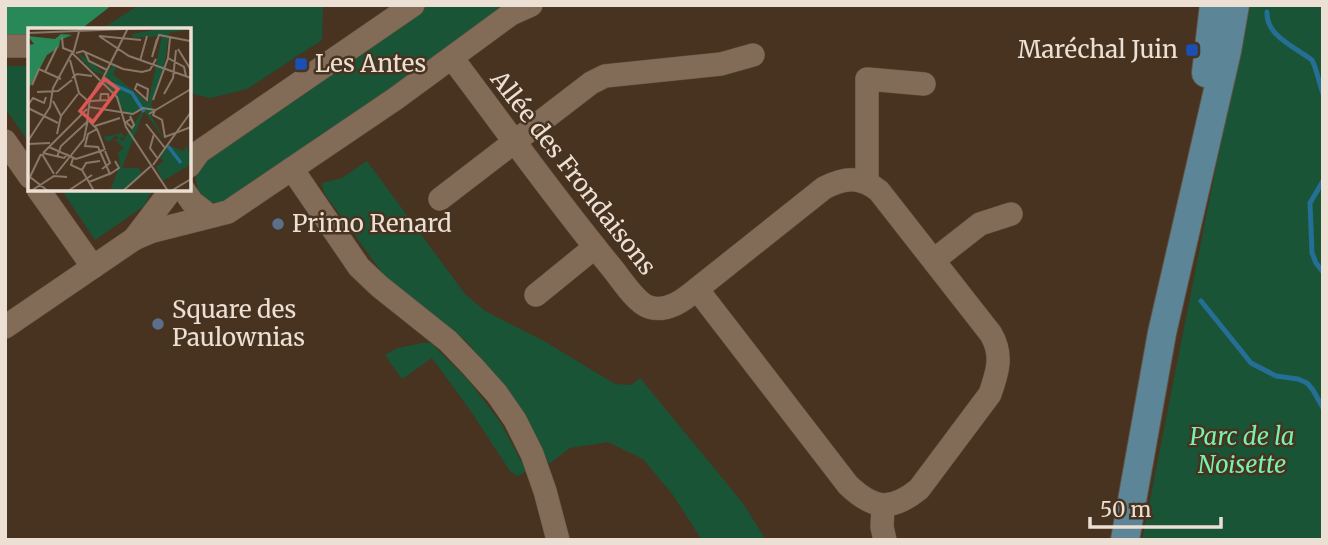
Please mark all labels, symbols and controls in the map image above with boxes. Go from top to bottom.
inset map [28,28,191,191]
place label: Maréchal Juin [1018,34,1178,65]
marker: Maréchal Juin [1184,42,1200,58]
place label: Les Antes [315,48,426,79]
marker: Les Antes [293,56,309,72]
street label: Allée des Frondaisons [483,63,663,281]
place label: Primo Renard [292,208,452,239]
marker: Primo Renard [270,216,286,232]
place label: Square des Paulownias [172,294,305,353]
marker: Square des Paulownias [150,316,166,332]
park label: Parc de la Noisette [1189,421,1295,480]
scale bar [1090,486,1221,530]
text: 50 m [1100,496,1151,523]

